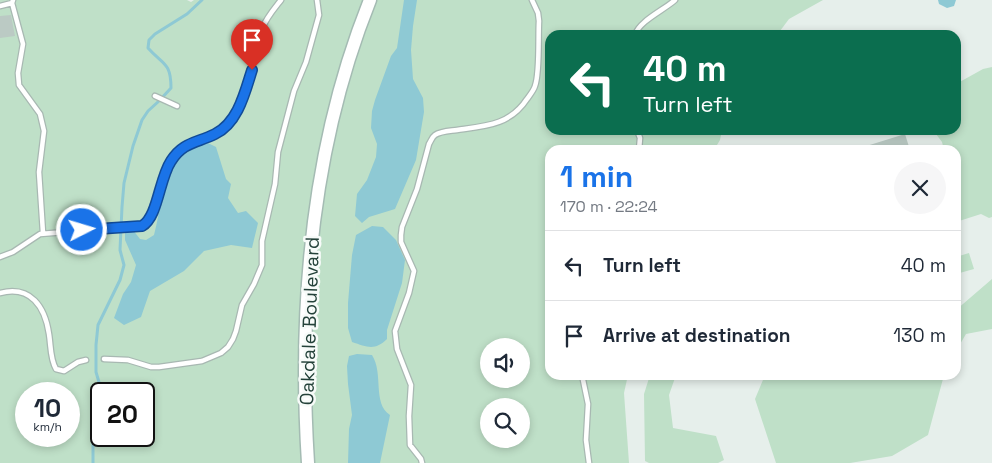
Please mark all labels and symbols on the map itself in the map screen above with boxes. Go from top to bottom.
pin [231,19,273,70]
position arrow [55,203,107,255]
street label: Oakdale Boulevard [294,236,325,406]
speed limit sign: 20 [90,382,155,447]

